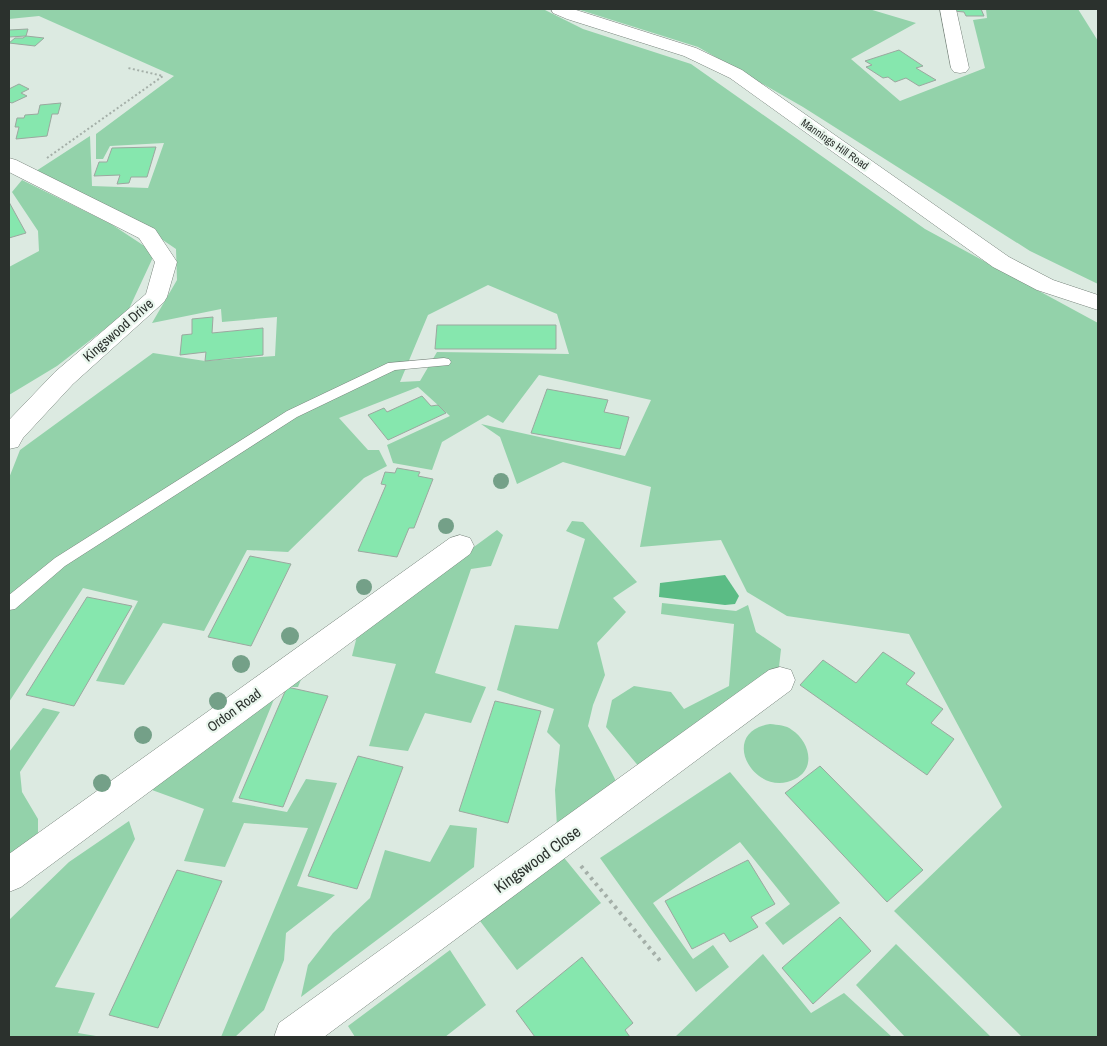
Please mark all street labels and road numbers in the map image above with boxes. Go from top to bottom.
street label: Mannings Hill Road [799,116,871,172]
street label: Kingswood Drive [79,295,157,365]
street label: Ordon Road [203,684,265,736]
street label: Kingswood Close [489,820,585,898]

